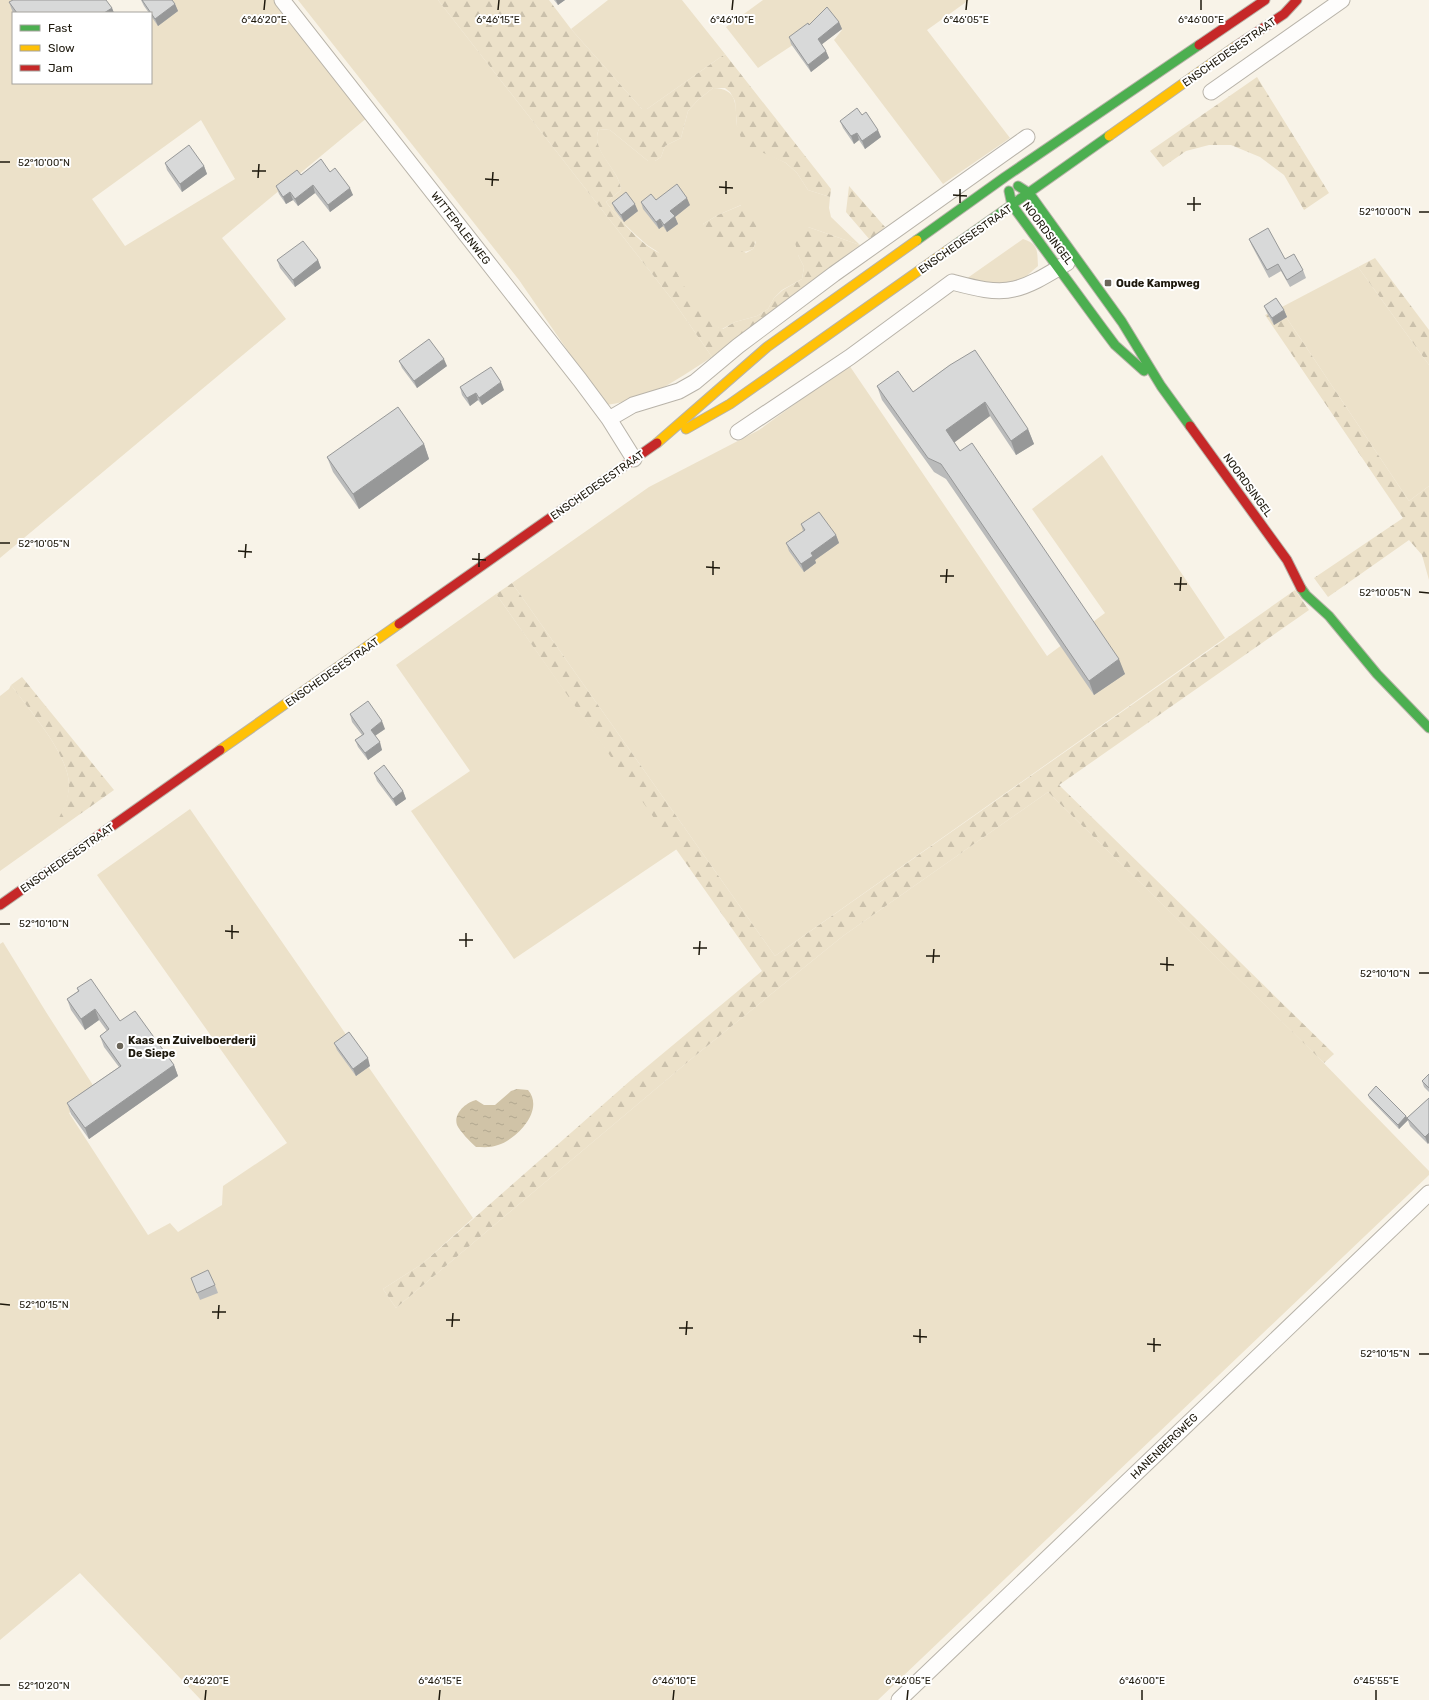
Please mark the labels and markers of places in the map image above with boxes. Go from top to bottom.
place label: Oude Kampweg [1116,277,1200,290]
marker: Oude Kampweg [1103,278,1113,288]
place label: Kaas en Zuivelboerderij De Siepe [128,1034,256,1060]
marker: Kaas en Zuivelboerderij De Siepe [115,1041,125,1051]

